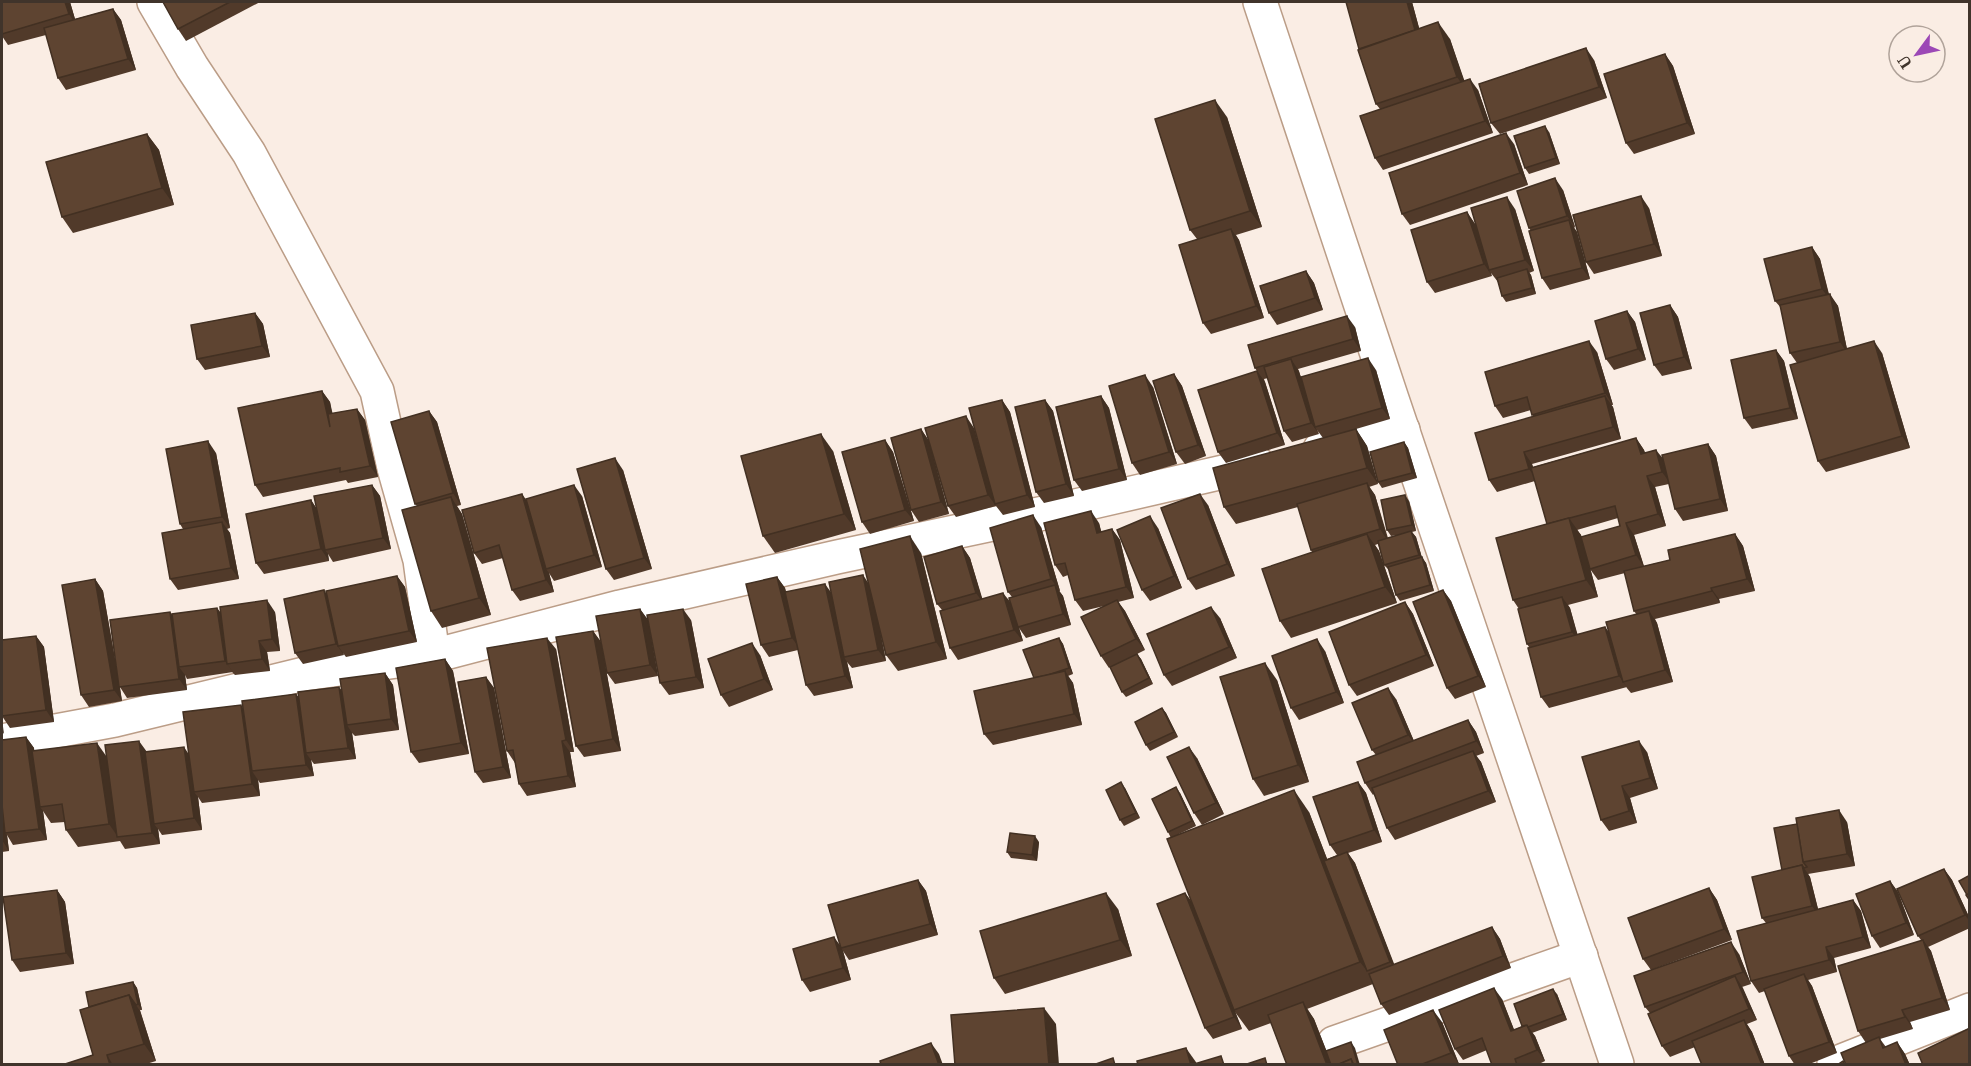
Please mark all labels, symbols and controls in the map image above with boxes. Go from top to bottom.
north arrow [1887,24,1947,84]
text: U [1892,51,1917,73]

